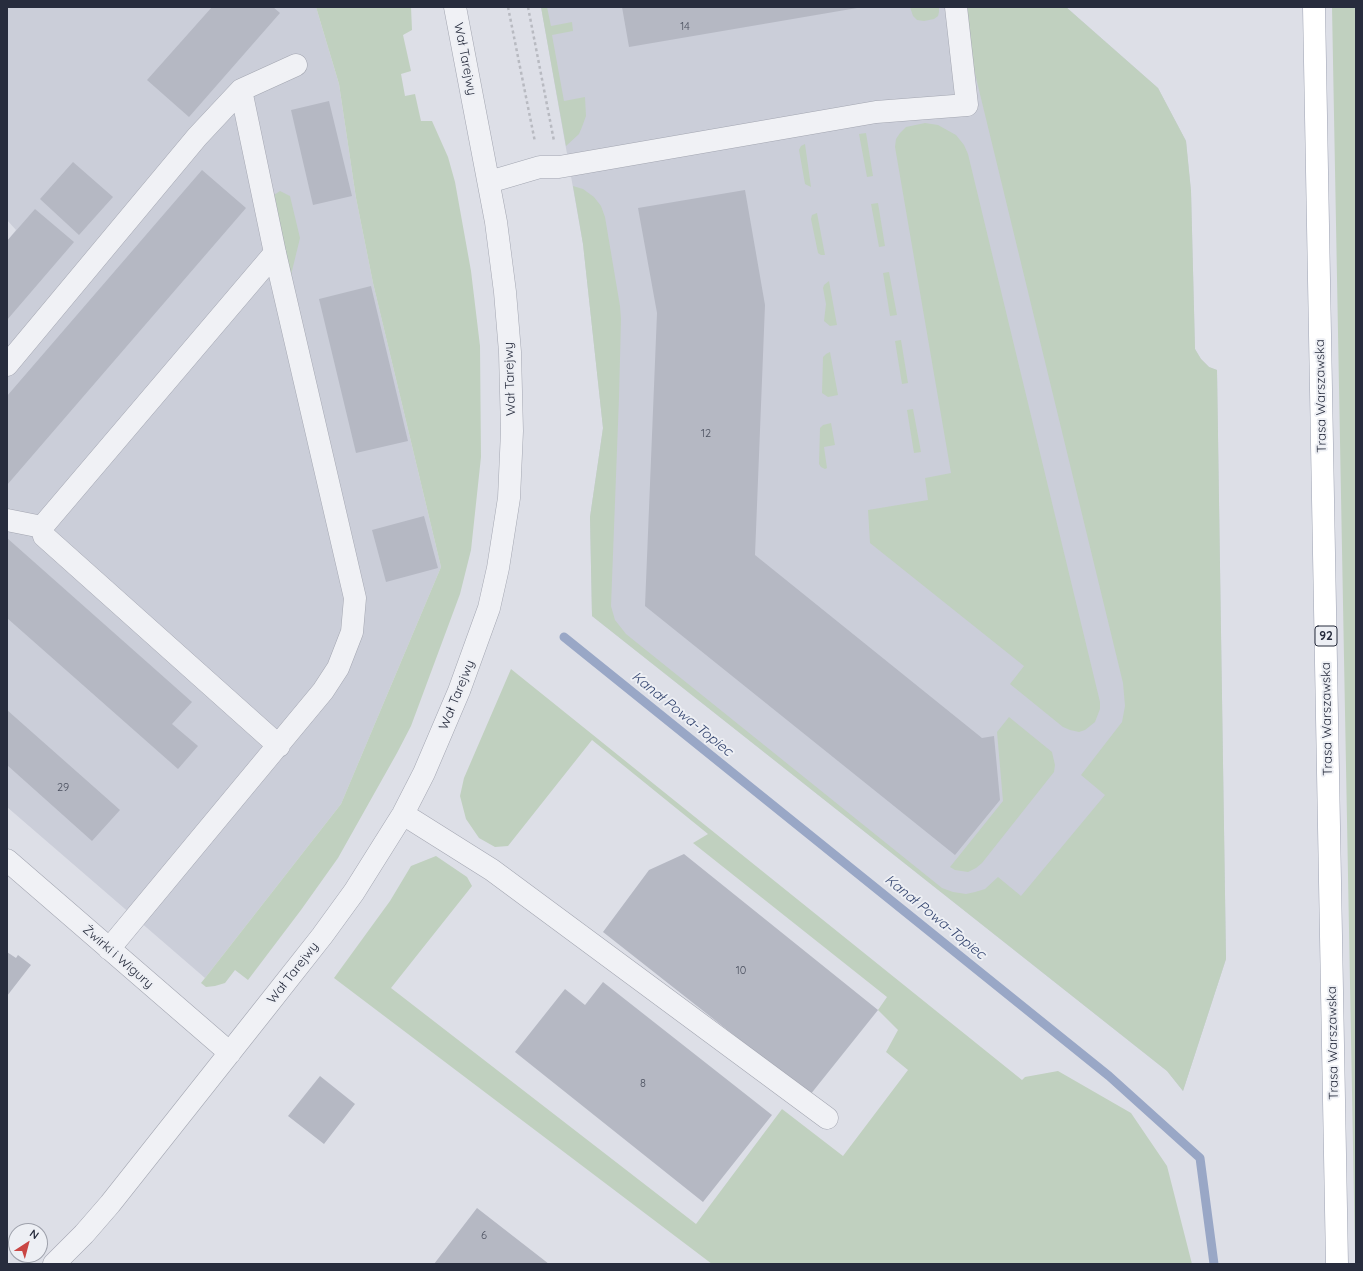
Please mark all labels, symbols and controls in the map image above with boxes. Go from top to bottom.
house number: 14 [680,20,690,34]
street label: Wał Tarejwy [450,21,480,97]
street label: Trasa Warszawska [1312,339,1330,453]
street label: Wał Tarejwy [501,342,519,416]
house number: 12 [701,427,711,441]
road number: 92 [1315,626,1337,646]
street label: Wał Tarejwy [436,658,478,732]
street label: Trasa Warszawska [1318,662,1336,776]
water label: Kanał Powa-Topiec [628,668,736,760]
house number: 29 [57,781,69,795]
water label: Kanał Powa-Topiec [881,871,989,963]
street label: Żwirki i Wigury [79,922,157,992]
street label: Wał Tarejwy [264,939,322,1007]
house number: 10 [736,964,746,978]
street label: Trasa Warszawska [1324,986,1342,1100]
house number: 8 [640,1077,646,1091]
north arrow [8,1223,48,1263]
text: N [27,1226,42,1242]
house number: 6 [481,1229,487,1243]

